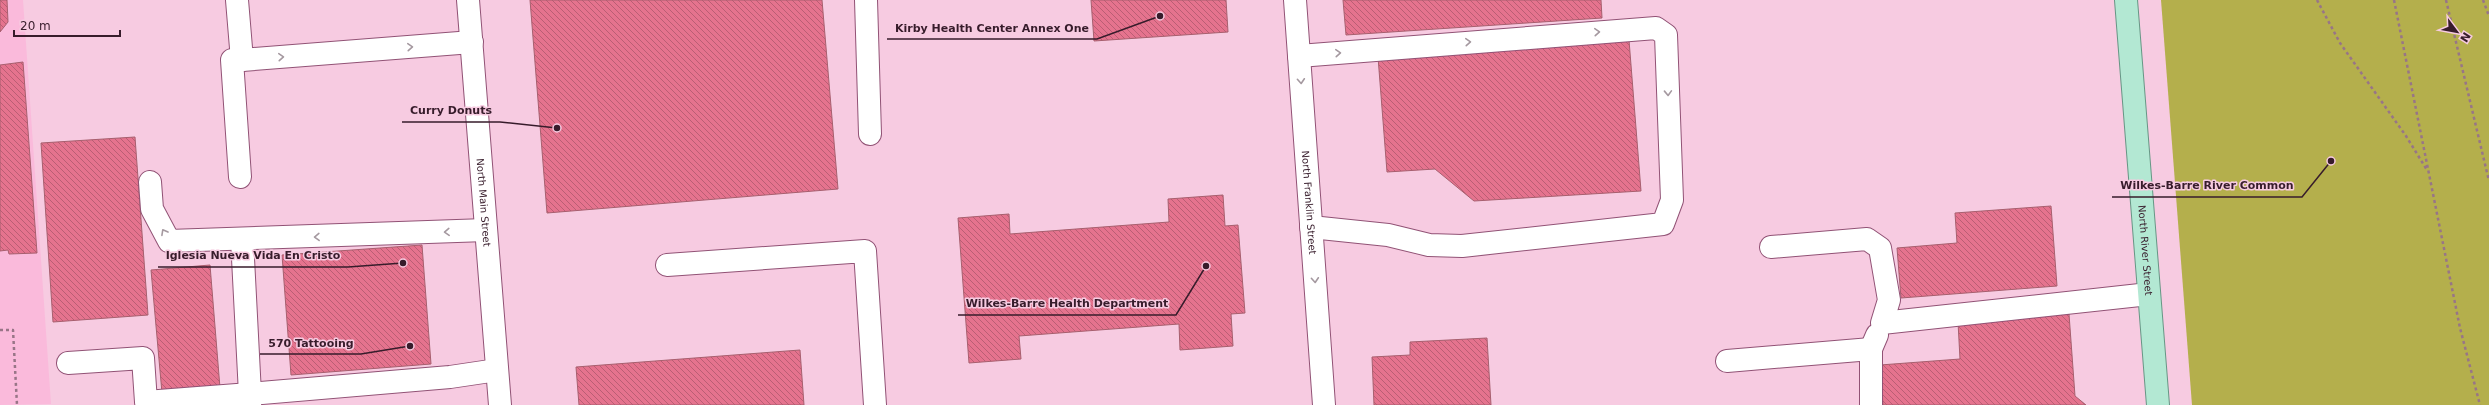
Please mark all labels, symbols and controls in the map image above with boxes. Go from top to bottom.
scale bar [14,12,120,38]
north arrow [2437,12,2477,52]
callout: Kirby Health Center Annex One [887,16,1097,39]
text: 20 m [20,19,51,33]
text: Kirby Health Center Annex One [895,22,1089,35]
one-way arrow [1594,28,1600,37]
text: N [2457,30,2473,44]
one-way arrow [1465,38,1471,47]
one-way arrow [407,43,413,52]
one-way arrow [1335,48,1341,57]
one-way arrow [278,53,284,62]
one-way arrow [1296,78,1305,84]
one-way arrow [1664,90,1673,96]
callout: Curry Donuts [402,99,500,122]
text: Curry Donuts [410,104,492,117]
street label: North Franklin Street [1300,150,1319,255]
street label: North Main Street [475,158,493,247]
callout: Wilkes-Barre River Common [2112,174,2302,197]
text: Wilkes-Barre River Common [2120,179,2294,192]
street label: North River Street [2137,205,2155,296]
one-way arrow [444,227,450,236]
one-way arrow [162,229,169,237]
one-way arrow [314,232,320,241]
callout: Iglesia Nueva Vida En Cristo [158,244,348,267]
text: Iglesia Nueva Vida En Cristo [166,249,341,262]
one-way arrow [1311,277,1320,283]
callout: Wilkes-Barre Health Department [958,292,1176,315]
text: Wilkes-Barre Health Department [966,297,1168,310]
callout: 570 Tattooing [260,331,361,354]
text: 570 Tattooing [268,337,354,350]

